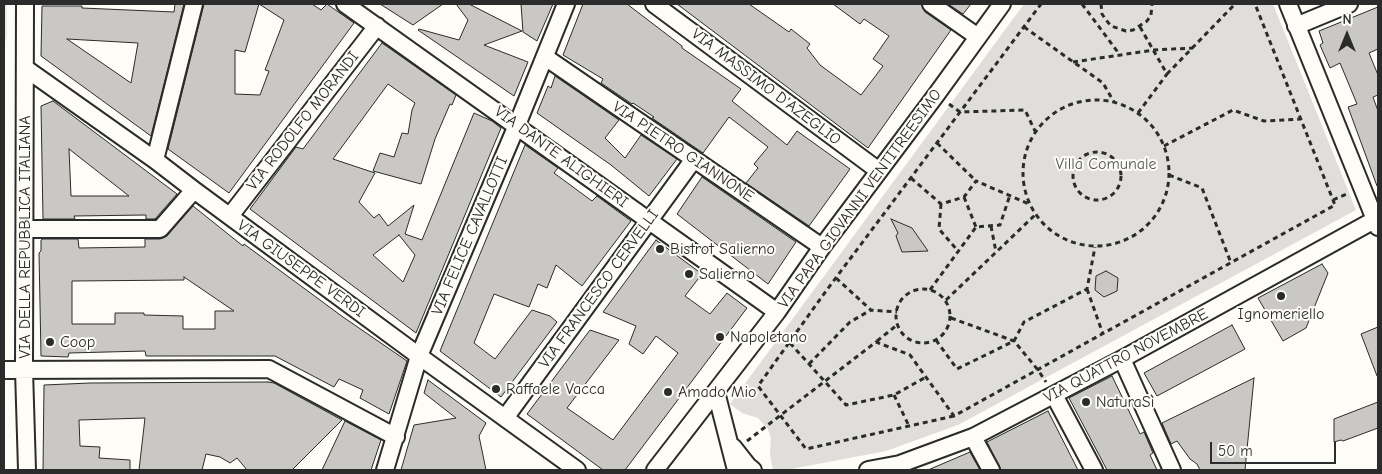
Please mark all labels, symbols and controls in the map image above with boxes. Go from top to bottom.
north arrow [1322,10,1372,60]
text: N [1342,11,1352,28]
street label: VIA MASSIMO D'AZEGLIO [688,25,844,149]
street label: VIA RODOLFO MORANDI [243,48,363,194]
street label: VIA PAPA GIOVANNI VENTITREESIMO [774,86,946,312]
street label: VIA PIETRO GIANNONE [609,98,757,206]
street label: VIA DANTE ALIGHIERI [490,102,632,212]
street label: VIA DELLA REPUBBLICA ITALIANA [15,115,35,359]
street label: VIA FELICE CAVALLOTTI [428,154,512,318]
park label: Villa Comunale [1055,154,1157,174]
street label: VIA FRANCESCO CERVELLI [535,206,663,372]
street label: VIA GIUSEPPE VERDI [233,216,369,322]
place label: Bistrot Salierno [670,239,775,259]
marker: Bistrot Salierno [654,243,666,255]
place label: Salierno [699,264,755,284]
marker: Salierno [683,268,695,280]
marker: Ignomeriello [1275,290,1287,302]
place label: Ignomeriello [1238,304,1324,324]
street label: VIA QUATTRO NOVEMBRE [1041,305,1211,407]
place label: Napoletano [730,327,807,347]
marker: Napoletano [714,331,726,343]
place label: Coop [60,332,95,352]
marker: Coop [44,336,56,348]
place label: Raffaele Vacca [506,379,605,399]
place label: Amado Mio [678,382,757,402]
marker: Raffaele Vacca [490,383,502,395]
marker: Amado Mio [662,386,674,398]
place label: NaturaSì [1096,392,1154,412]
marker: NaturaSì [1080,396,1092,408]
scale bar [1212,432,1338,464]
text: 50 m [1218,442,1253,460]

